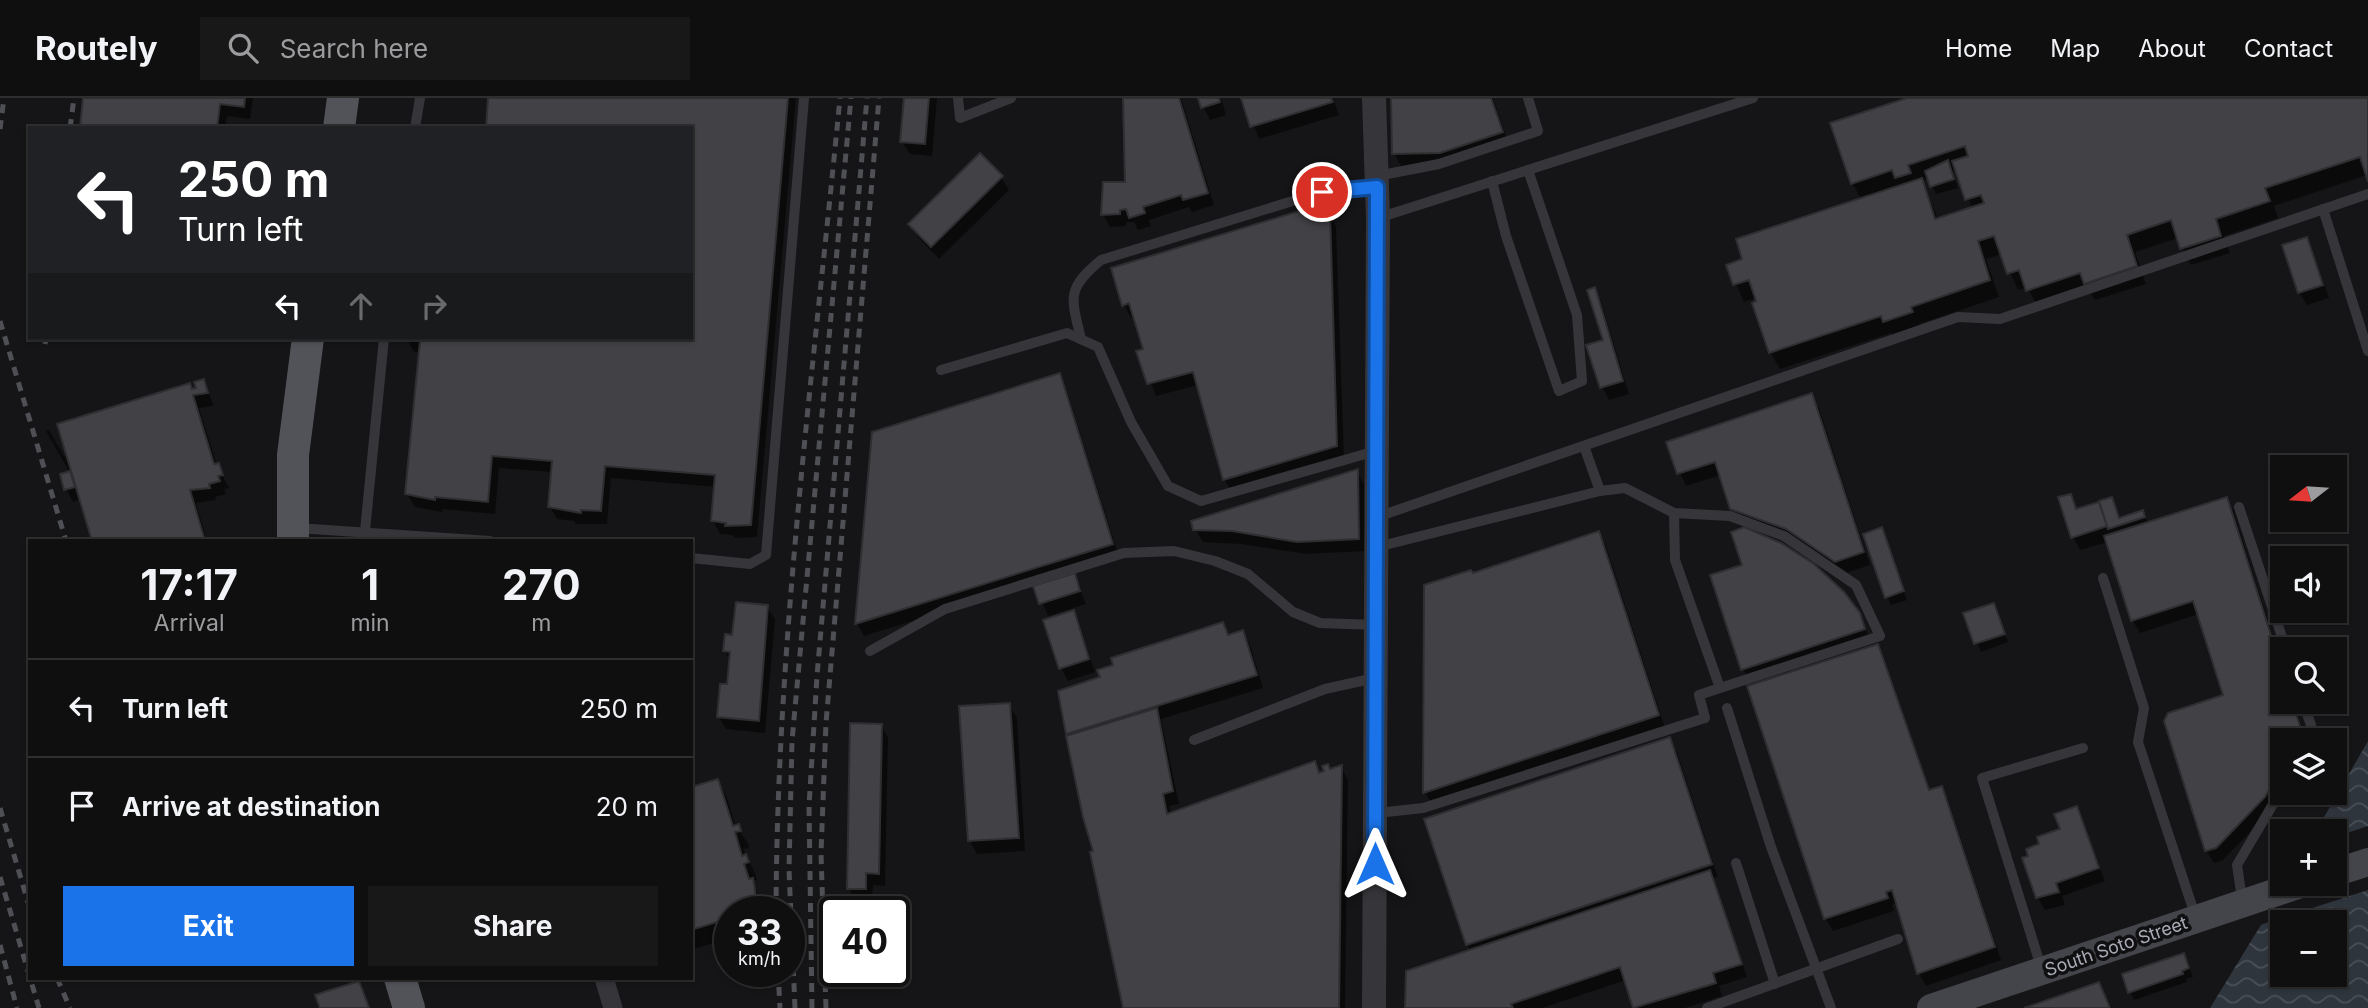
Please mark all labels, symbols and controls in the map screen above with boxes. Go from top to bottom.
search box [200,17,690,80]
text: Routely [35,28,158,68]
icon: search [224,29,262,67]
text: Search here [280,33,428,64]
text: Home [1945,34,2012,63]
text: Map [2050,34,2100,63]
text: About [2138,34,2206,63]
text: Contact [2244,34,2333,63]
text: 250 m [178,150,330,209]
icon: left [63,154,154,245]
pin [1292,162,1352,222]
icon: arrive [1303,173,1341,211]
text: Turn left [178,210,303,249]
icon: left [269,287,307,325]
icon: ahead [342,287,380,325]
icon: right [415,287,453,325]
north arrow [2270,455,2347,532]
map controls [2270,455,2347,987]
button: sound [2270,546,2347,623]
text: 17:17 [140,559,238,610]
text: 1 [361,559,379,610]
text: 270 [502,559,581,610]
text: Arrival [154,609,225,637]
text: min [350,609,390,637]
text: m [531,609,551,637]
button: search [2270,637,2347,714]
icon: left [63,689,101,727]
text: Turn left [122,693,228,724]
text: 250 m [580,693,658,724]
button: layers [2270,728,2347,805]
icon: arrive [63,787,101,825]
text: Arrive at destination [122,791,381,822]
text: 20 m [596,791,658,822]
button: + [2270,819,2347,896]
position arrow [1338,827,1412,901]
button: Exit [63,886,354,966]
button: Share [368,886,658,966]
speed limit sign: 40 [819,896,910,987]
button: − [2270,910,2347,987]
text: 33 [737,911,782,953]
street label: South Soto Street [2042,912,2190,980]
text: km/h [738,948,781,969]

